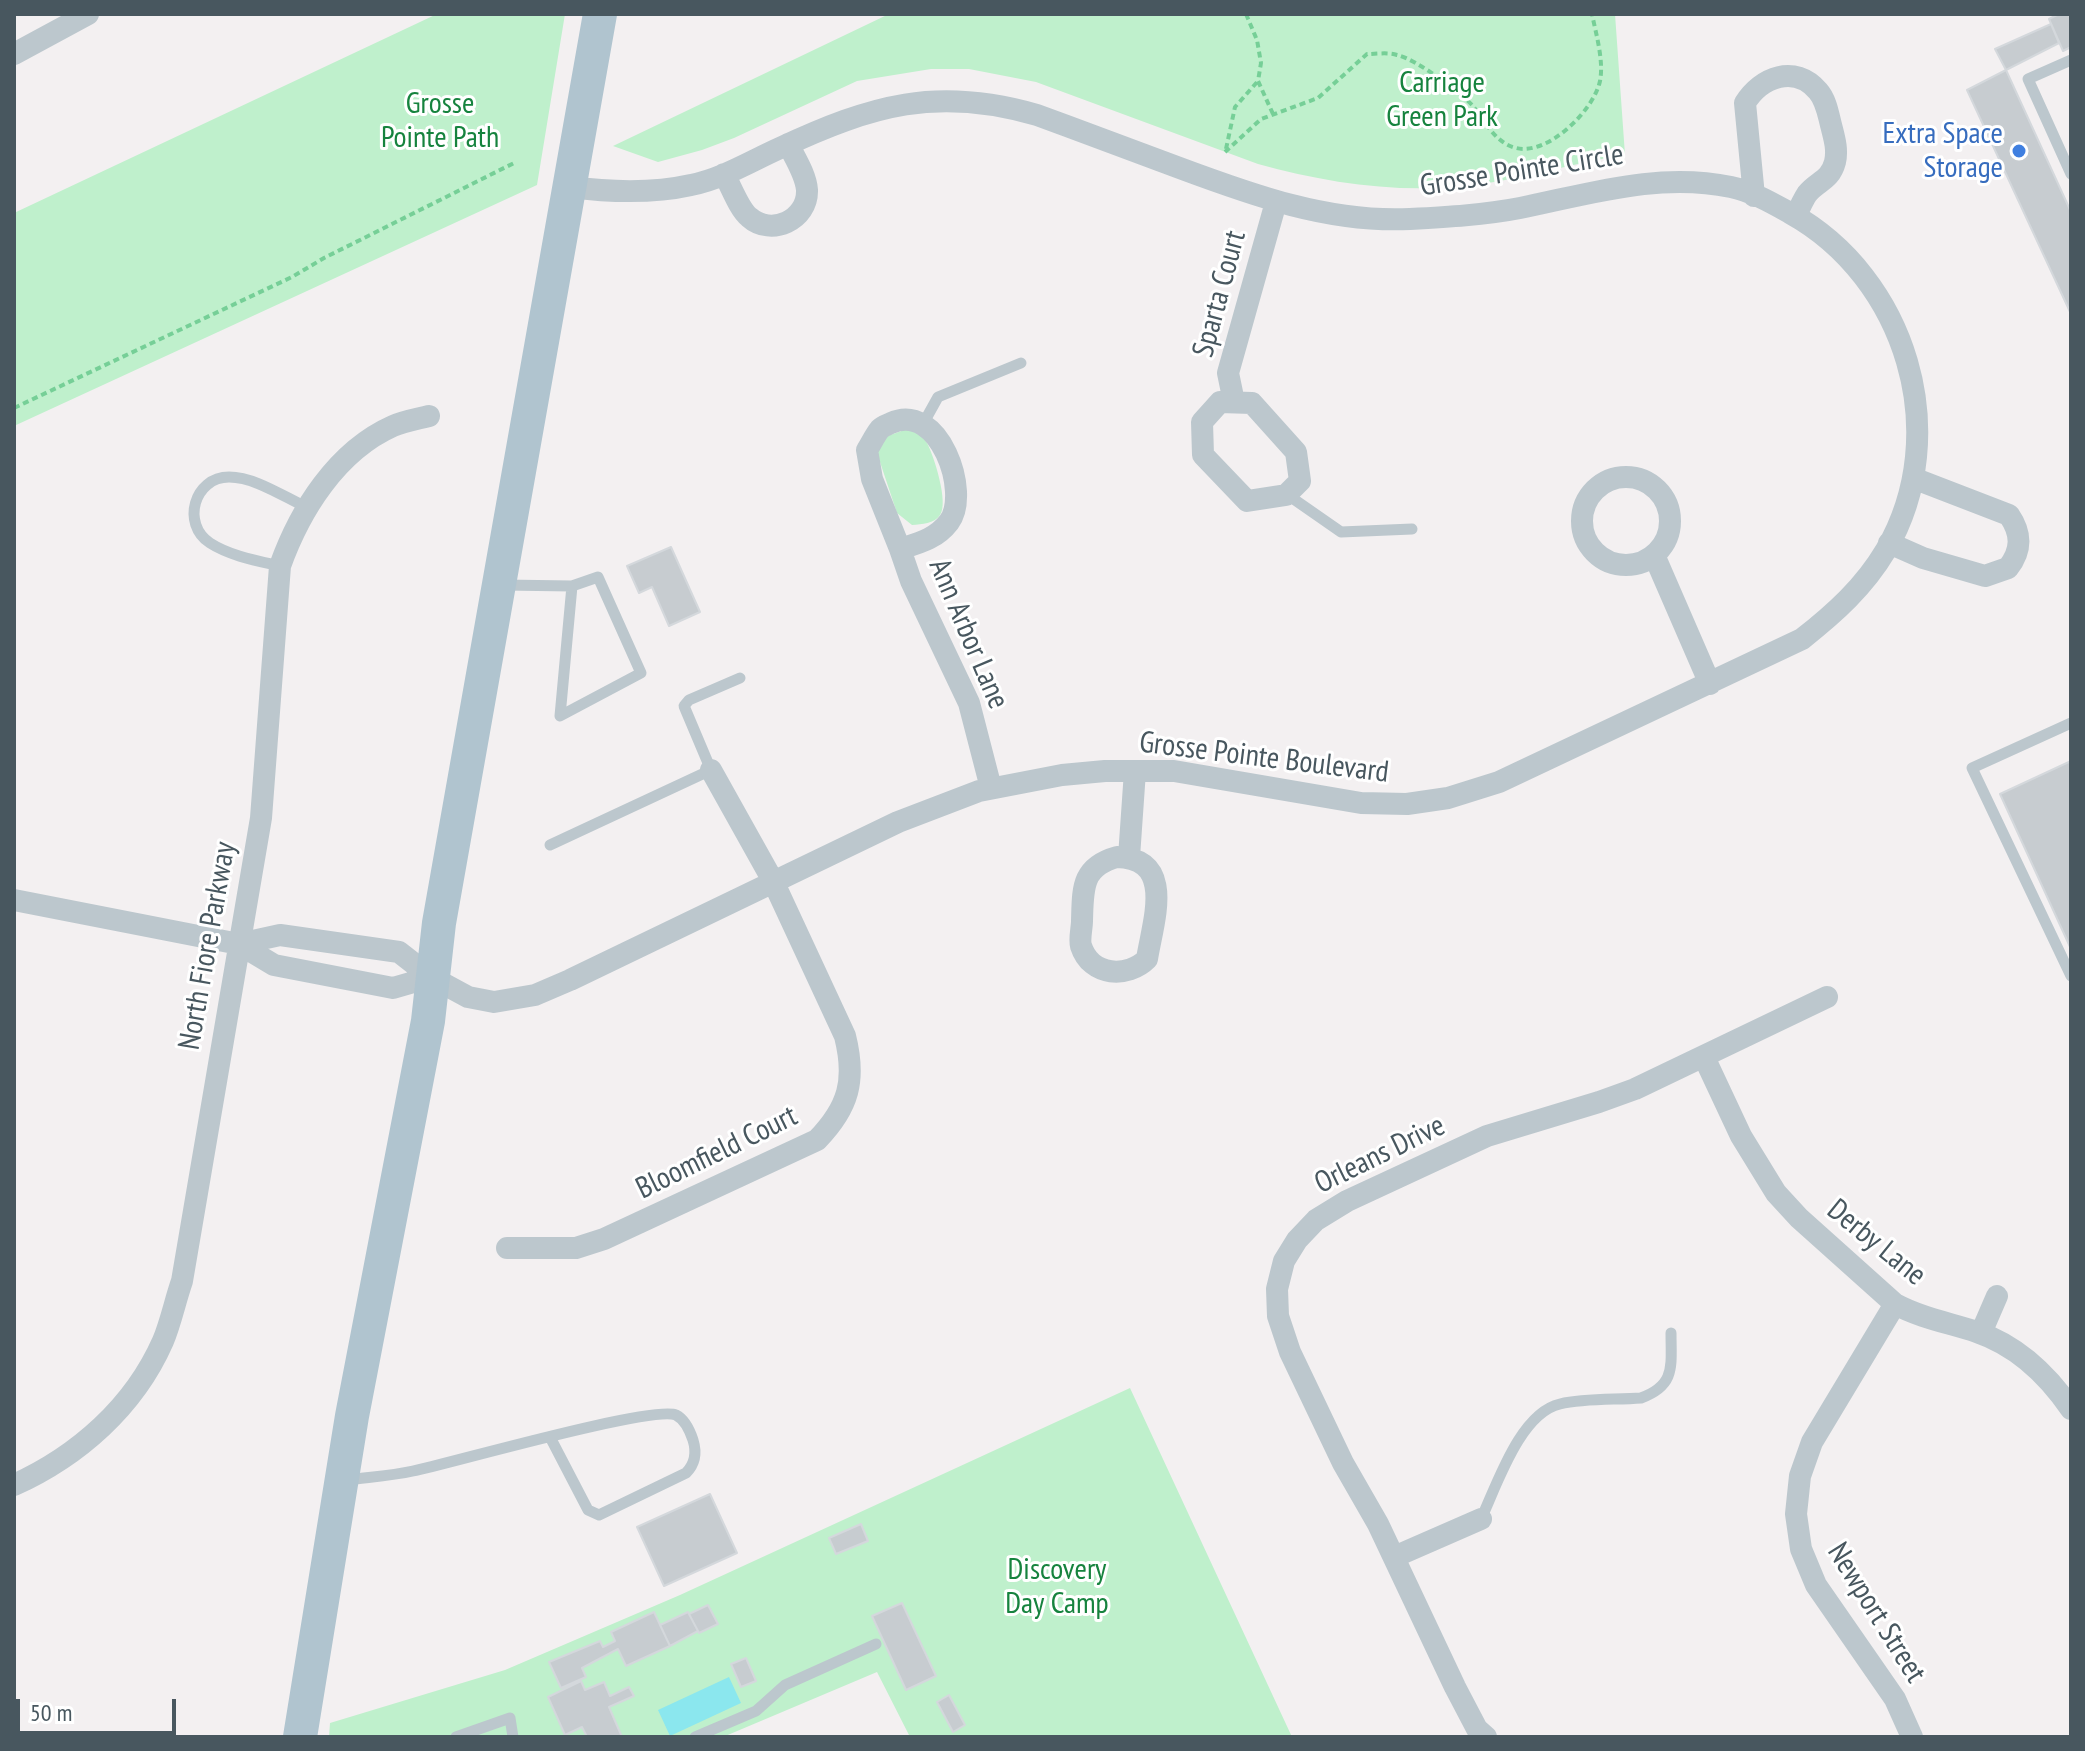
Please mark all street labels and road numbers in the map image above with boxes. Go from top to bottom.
street label: Grosse Pointe Circle [1418,137,1626,205]
street label: Sparta Court [1186,227,1254,361]
street label: Ann Arbor Lane [920,554,1016,714]
street label: Grosse Pointe Boulevard [1137,725,1391,791]
street label: North Fiore Parkway [172,839,244,1053]
street label: Bloomfield Court [631,1099,803,1207]
street label: Orleans Drive [1309,1108,1451,1202]
street label: Derby Lane [1819,1192,1933,1294]
street label: Newport Street [1819,1537,1933,1689]

